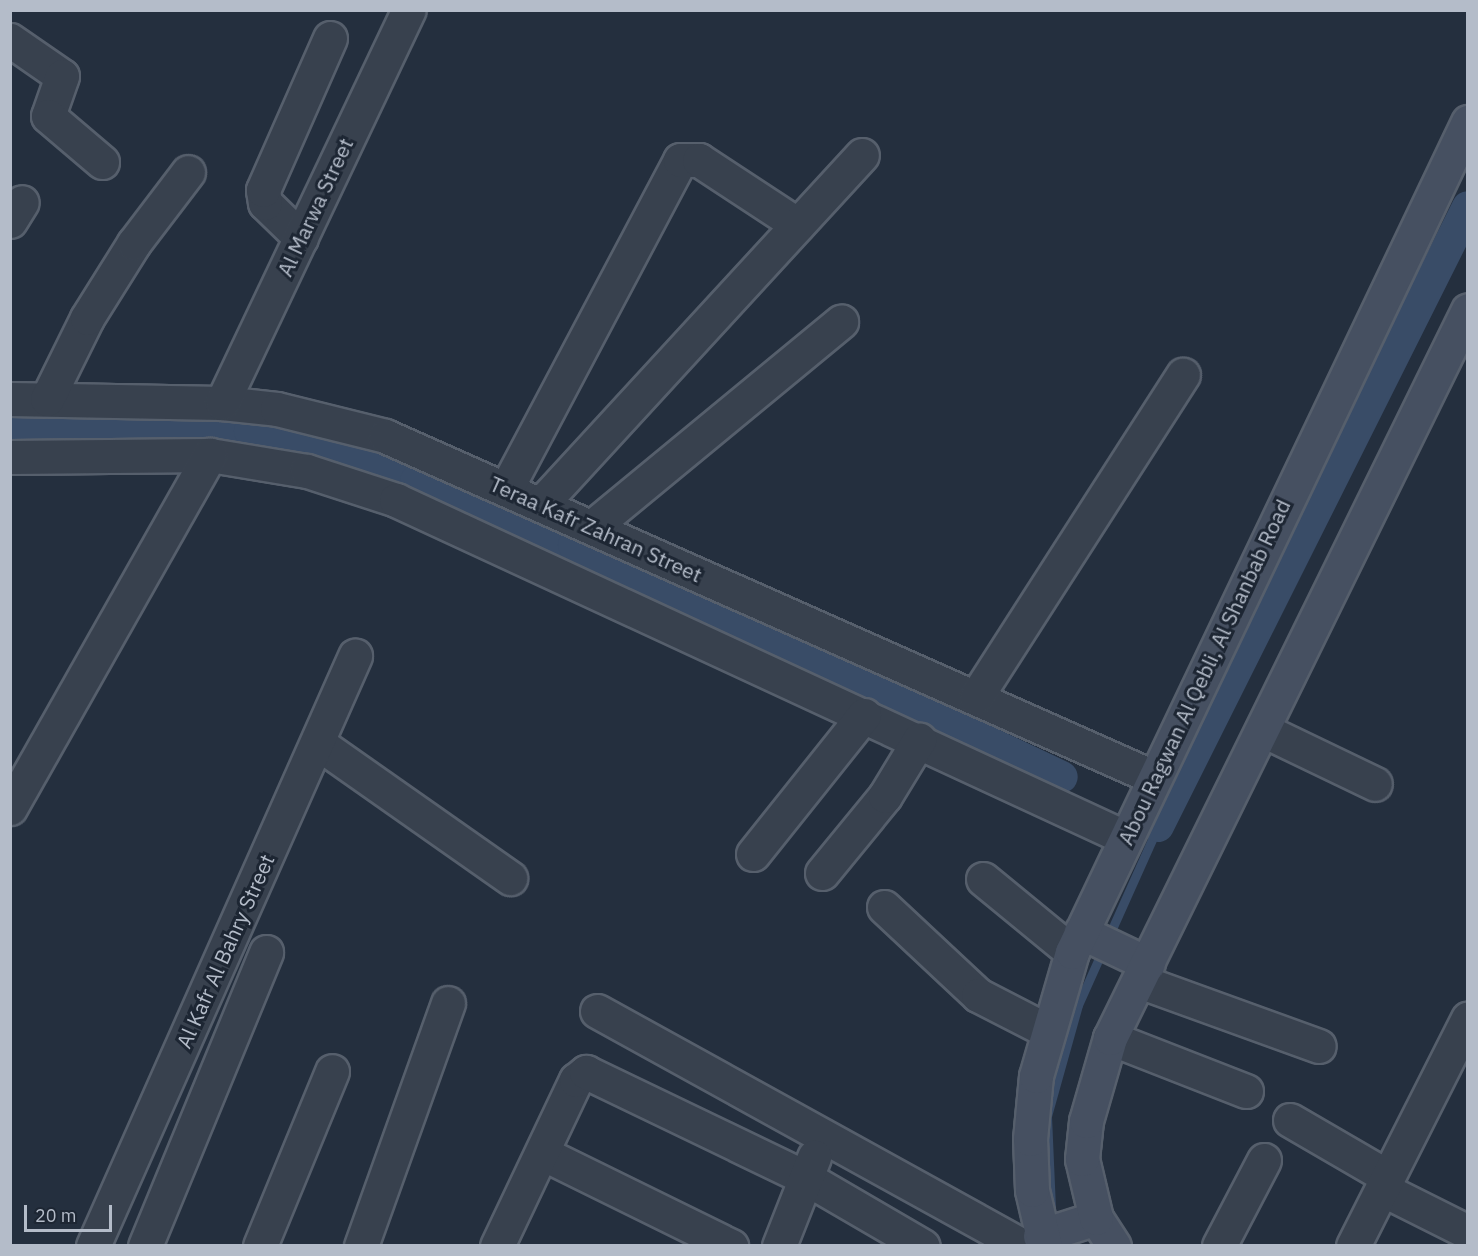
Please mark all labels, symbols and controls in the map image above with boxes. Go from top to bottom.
street label: Al Marwa Street [272,134,358,280]
street label: Teraa Kafr Zahran Street [486,471,706,587]
street label: Abou Ragwan Al Qebli, Al Shanbab Road [1113,495,1295,849]
street label: Al Kafr Al Bahry Street [171,850,279,1052]
scale bar [27,1193,116,1231]
text: 20 m [35,1204,77,1227]

